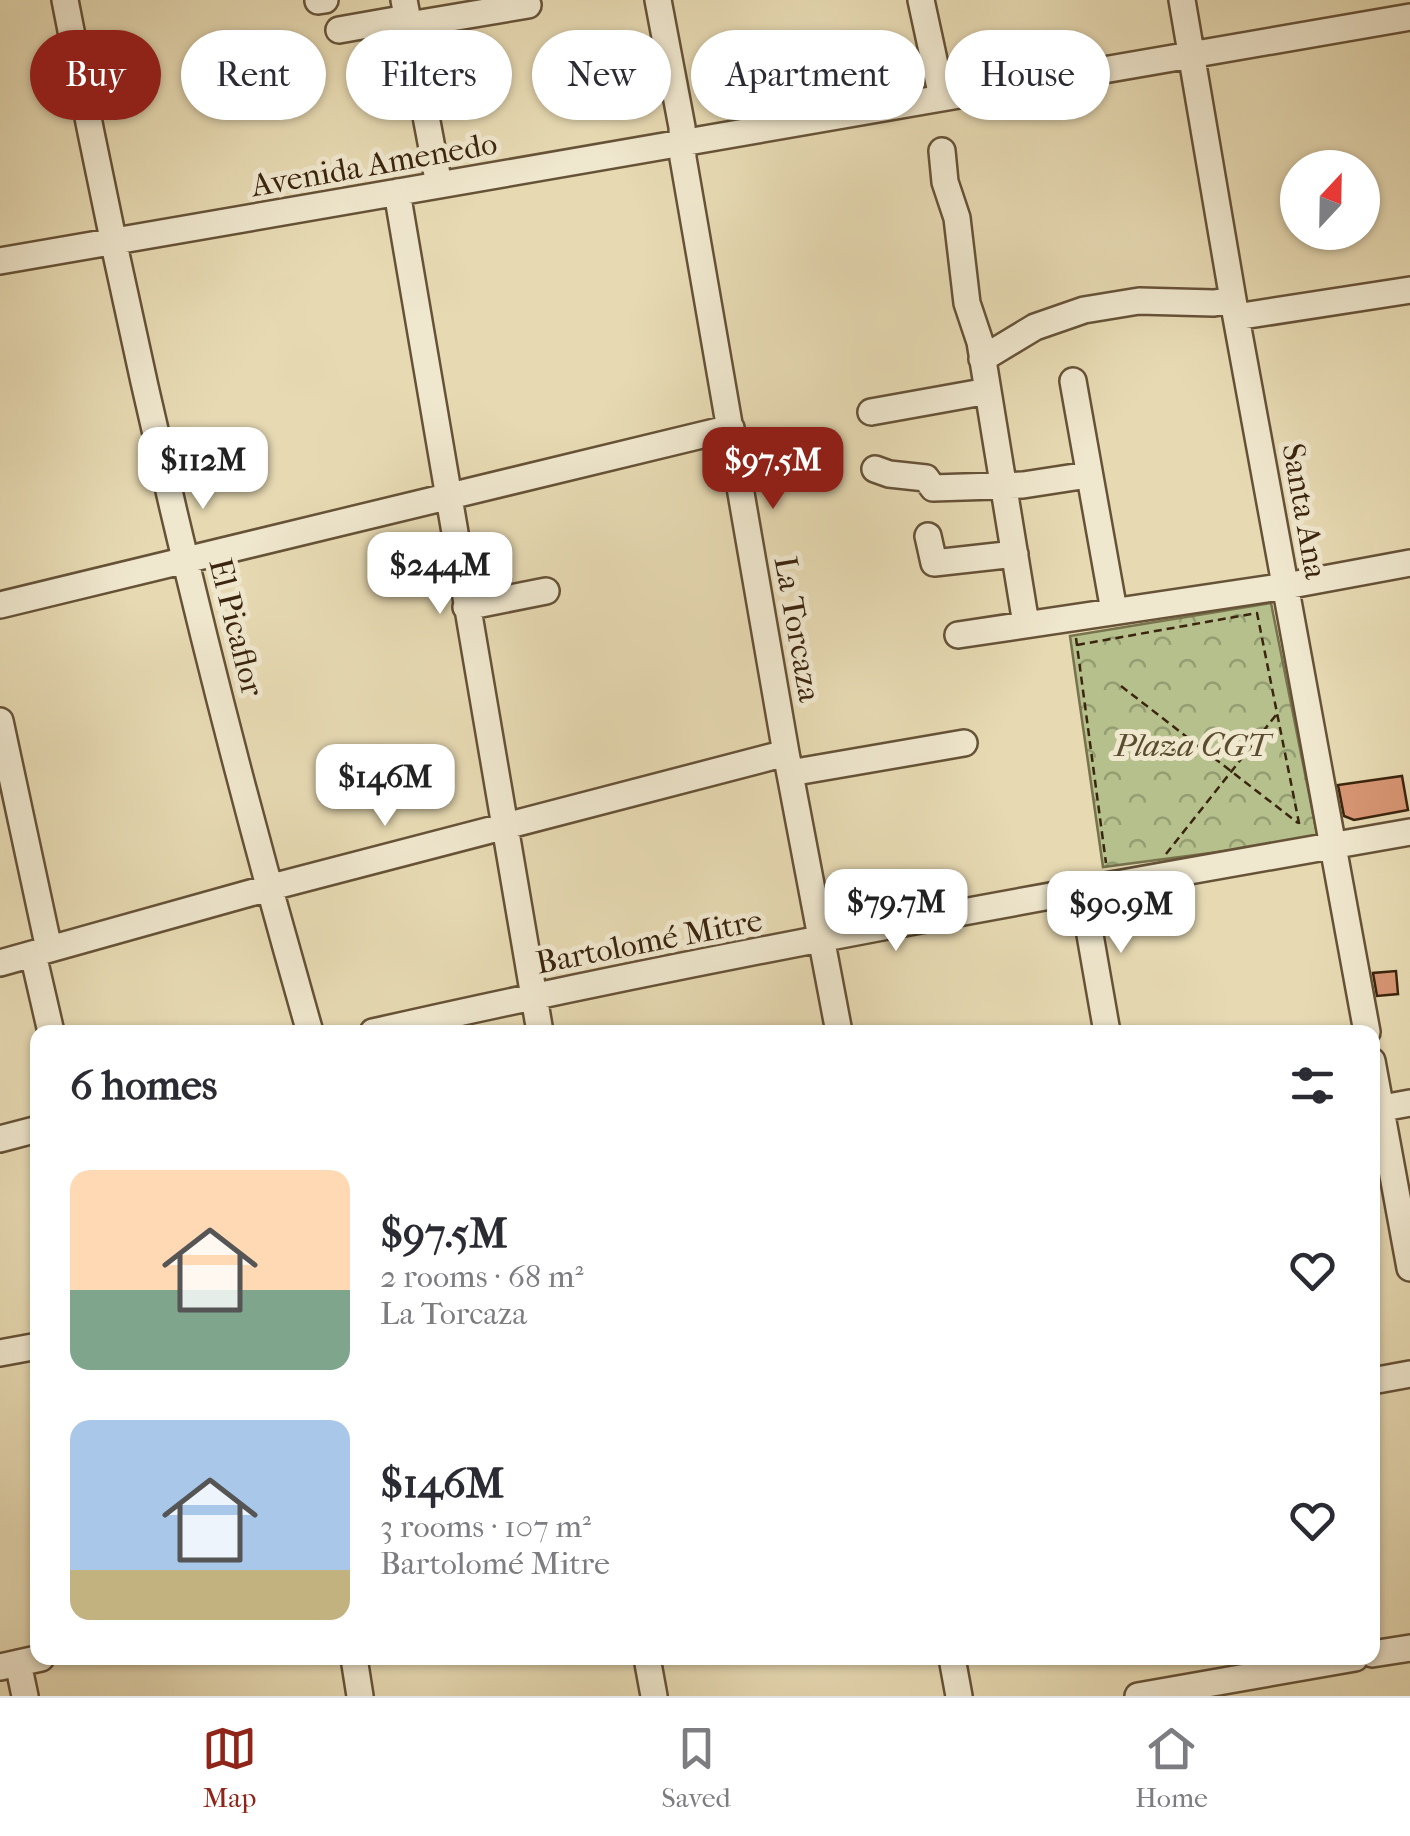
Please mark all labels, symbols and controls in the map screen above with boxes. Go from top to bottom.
chip: Buy [30,30,161,120]
chip: Rent [181,30,326,120]
chip: Filters [346,30,512,120]
chip: New [532,30,671,120]
chip: Apartment [691,30,925,120]
chip: House [945,30,1110,120]
street label: Avenida Amenedo [246,125,500,205]
north arrow [1280,150,1380,250]
map controls [1280,150,1380,250]
pin: $112M [133,427,273,512]
pin: $97.5M [692,427,854,512]
street label: Santa Ana [1274,440,1335,583]
text: $112M [160,441,246,478]
text: $97.5M [724,441,822,478]
pin: $244M [370,532,510,617]
text: $244M [389,546,491,583]
street label: La Torcaza [767,553,829,706]
street label: El Picaflor [202,554,272,700]
park label: Plaza CGT [1113,727,1274,764]
pin: $146M [315,744,455,829]
text: $146M [338,758,432,795]
pin: $79.7M [815,869,977,954]
pin: $90.9M [1040,871,1202,956]
text: $79.7M [847,883,945,920]
text: $90.9M [1069,885,1173,922]
street label: Bartolomé Mitre [533,901,766,982]
icon: filters [1285,1058,1340,1113]
text: 6 homes [70,1061,217,1110]
text: $97.5M [380,1209,508,1258]
icon: home [150,1210,270,1330]
icon: heart [1285,1243,1340,1298]
text: 2 rooms · 68 m² [380,1258,584,1295]
text: La Torcaza [380,1295,527,1332]
text: $146M [380,1459,504,1508]
icon: home [150,1460,270,1580]
icon: heart [1285,1493,1340,1548]
text: 3 rooms · 107 m² [380,1508,591,1545]
text: Bartolomé Mitre [380,1545,610,1582]
tab: Map [202,1721,257,1814]
tab: Saved [661,1721,731,1814]
tab: Home [1135,1721,1208,1814]

